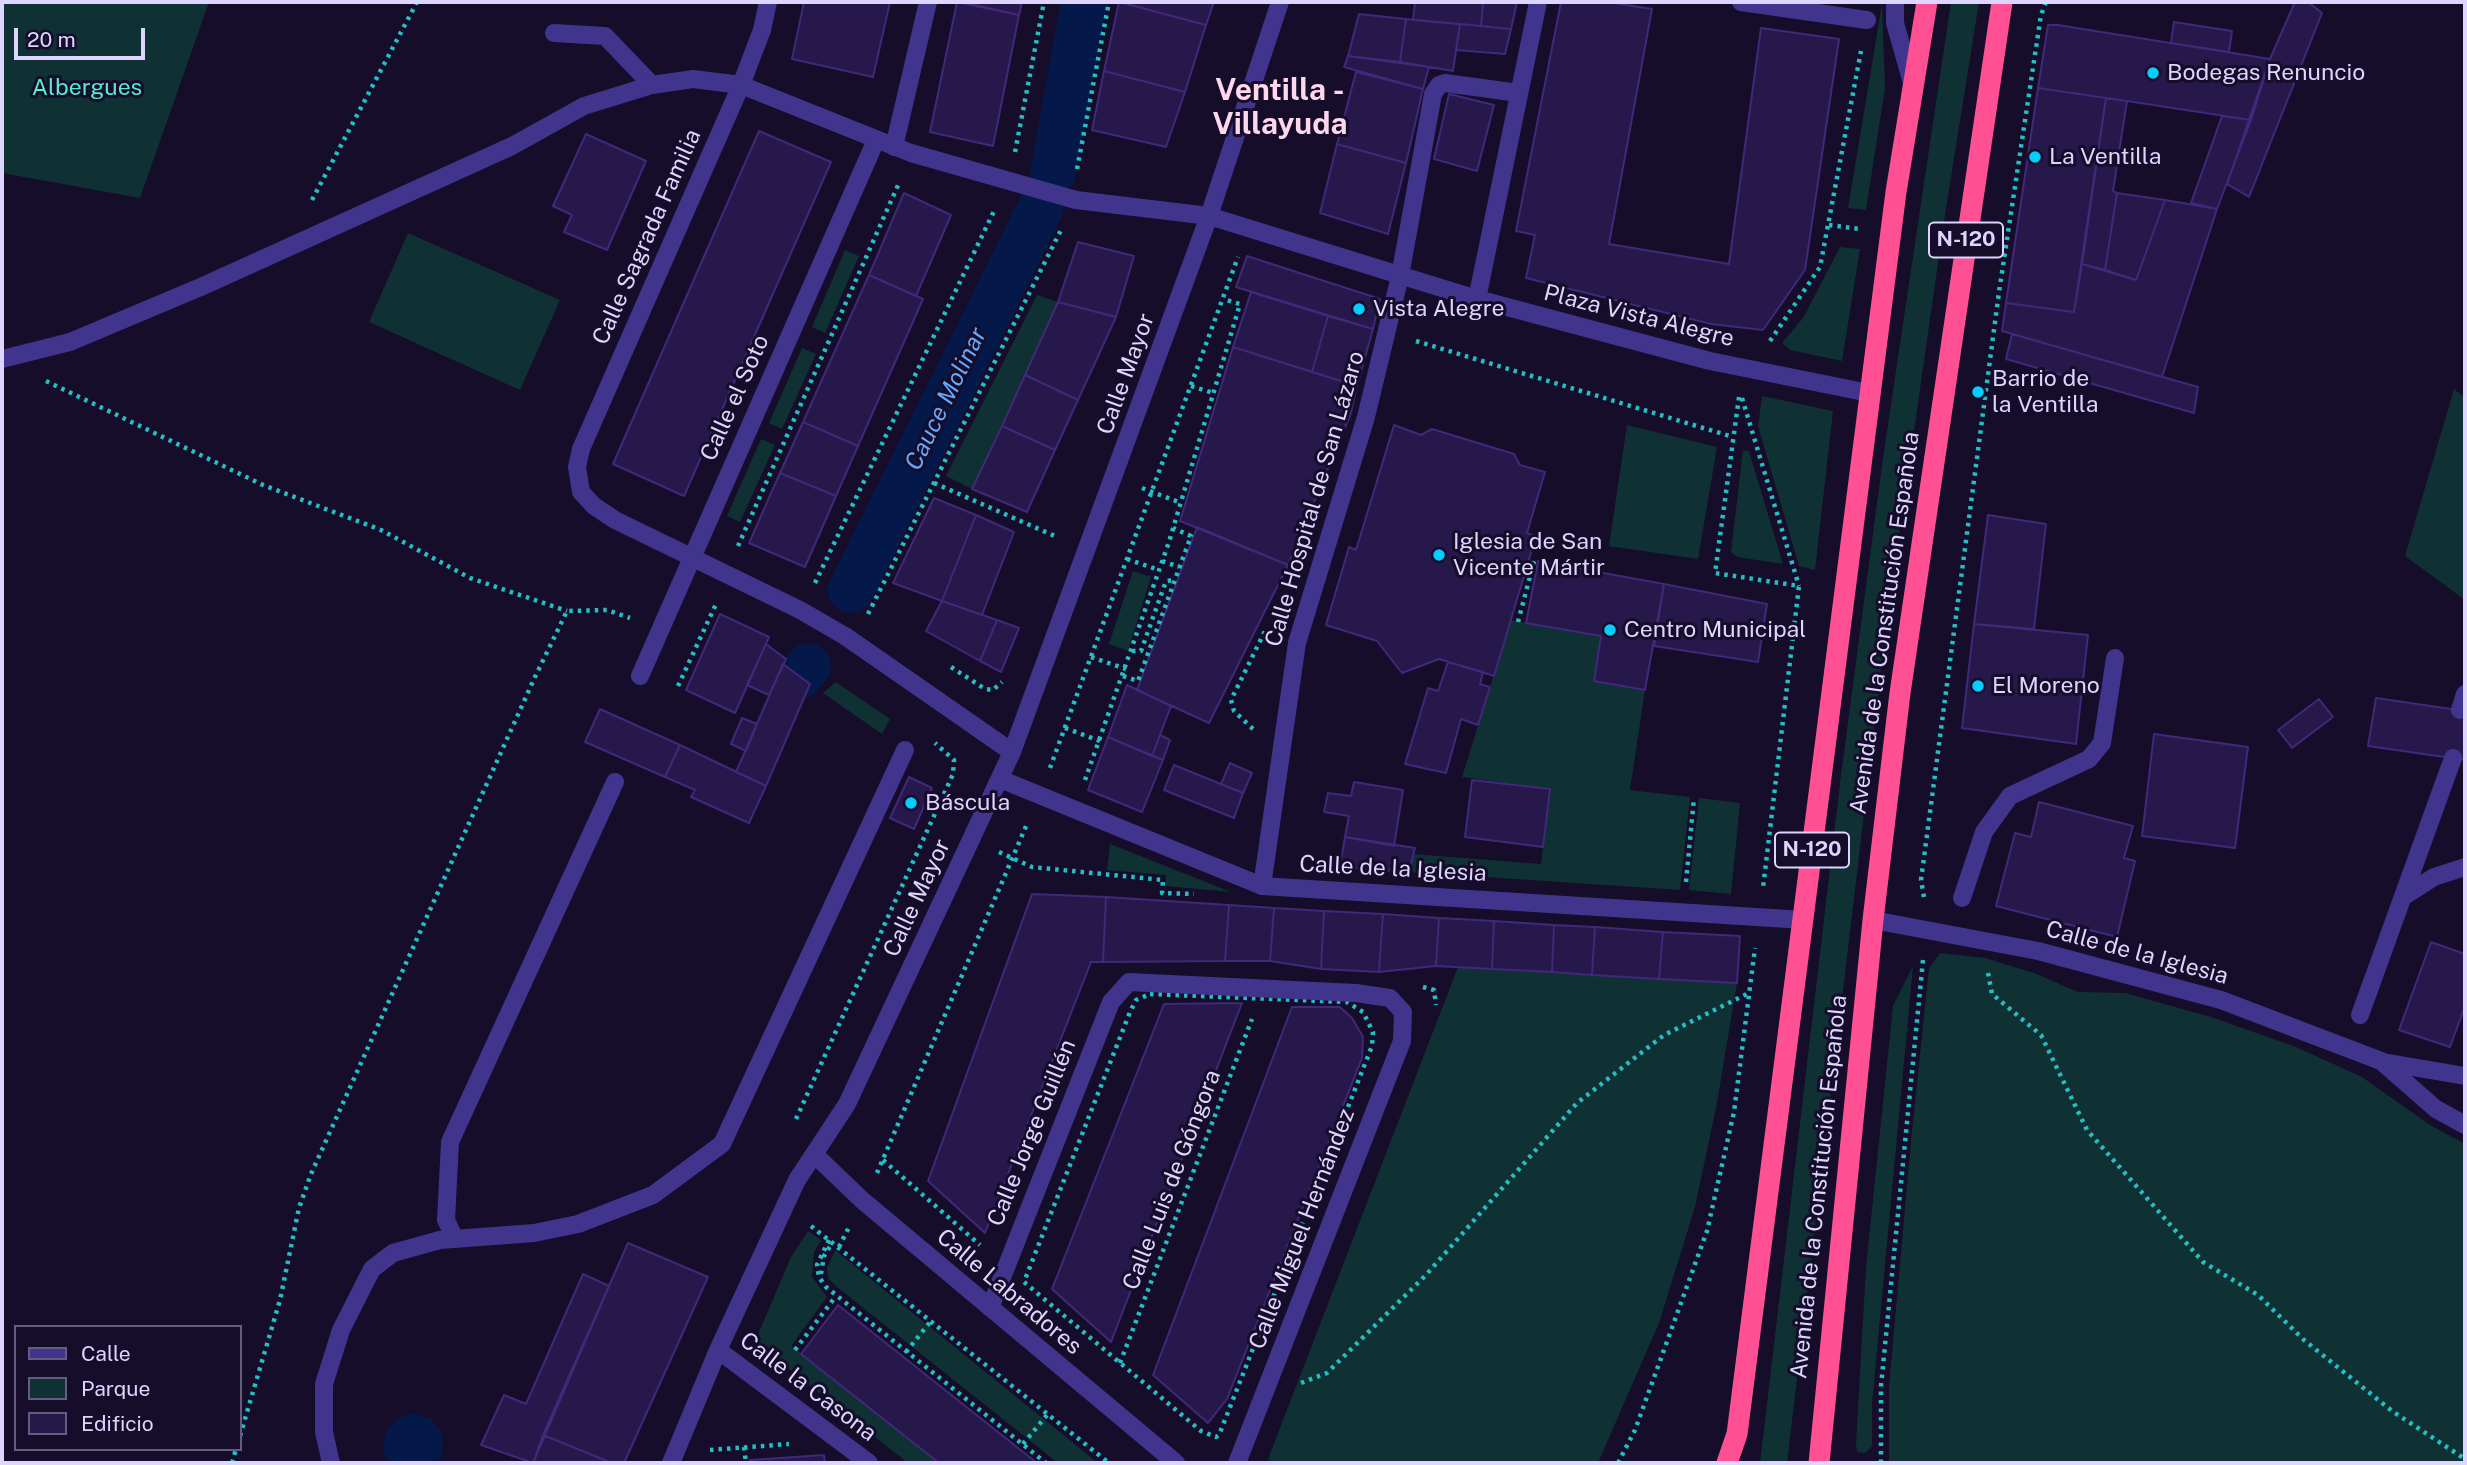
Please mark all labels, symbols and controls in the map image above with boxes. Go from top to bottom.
scale bar [18,14,149,58]
text: 20 m [27,27,76,52]
place label: Bodegas Renuncio [2167,59,2365,87]
marker: Bodegas Renuncio [2145,65,2161,81]
district label: Ventilla - Villayuda [1213,73,1347,144]
park label: Albergues [32,74,142,102]
street label: Calle Sagrada Familia [587,125,707,349]
place label: La Ventilla [2049,143,2161,171]
marker: La Ventilla [2027,149,2043,165]
road number: N-120 [1929,222,2003,258]
street label: Plaza Vista Alegre [1541,279,1737,353]
place label: Vista Alegre [1373,295,1505,323]
marker: Vista Alegre [1351,301,1367,317]
street label: Calle Mayor [1091,310,1161,438]
water label: Cauce Molinar [899,323,993,475]
street label: Calle el Soto [695,331,775,465]
street label: Calle Hospital de San Lázaro [1260,348,1370,650]
place label: Barrio de la Ventilla [1992,365,2098,419]
marker: Barrio de la Ventilla [1970,384,1986,400]
street label: Avenida de la Constitución Española [1844,430,1926,816]
place label: Iglesia de San Vicente Mártir [1453,528,1605,582]
marker: Iglesia de San Vicente Mártir [1431,547,1447,563]
place label: Centro Municipal [1624,616,1806,644]
marker: Centro Municipal [1602,622,1618,638]
place label: El Moreno [1992,672,2100,700]
marker: El Moreno [1970,678,1986,694]
place label: Báscula [925,789,1010,817]
marker: Báscula [903,795,919,811]
road number: N-120 [1775,832,1849,868]
street label: Calle Mayor [878,835,956,961]
street label: Calle de la Iglesia [1299,850,1487,888]
street label: Calle de la Iglesia [2043,915,2231,991]
street label: Avenida de la Constitución Española [1785,994,1853,1380]
street label: Calle Jorge Guillén [982,1036,1082,1230]
street label: Calle Luis de Góngora [1117,1066,1227,1294]
street label: Calle Miguel Hernández [1243,1105,1361,1353]
street label: Calle Labradores [931,1223,1087,1361]
legend [14,1325,242,1451]
street label: Calle la Casona [734,1327,882,1447]
text: Calle [81,1341,131,1366]
text: Parque [81,1376,150,1401]
text: Edificio [81,1411,154,1436]

